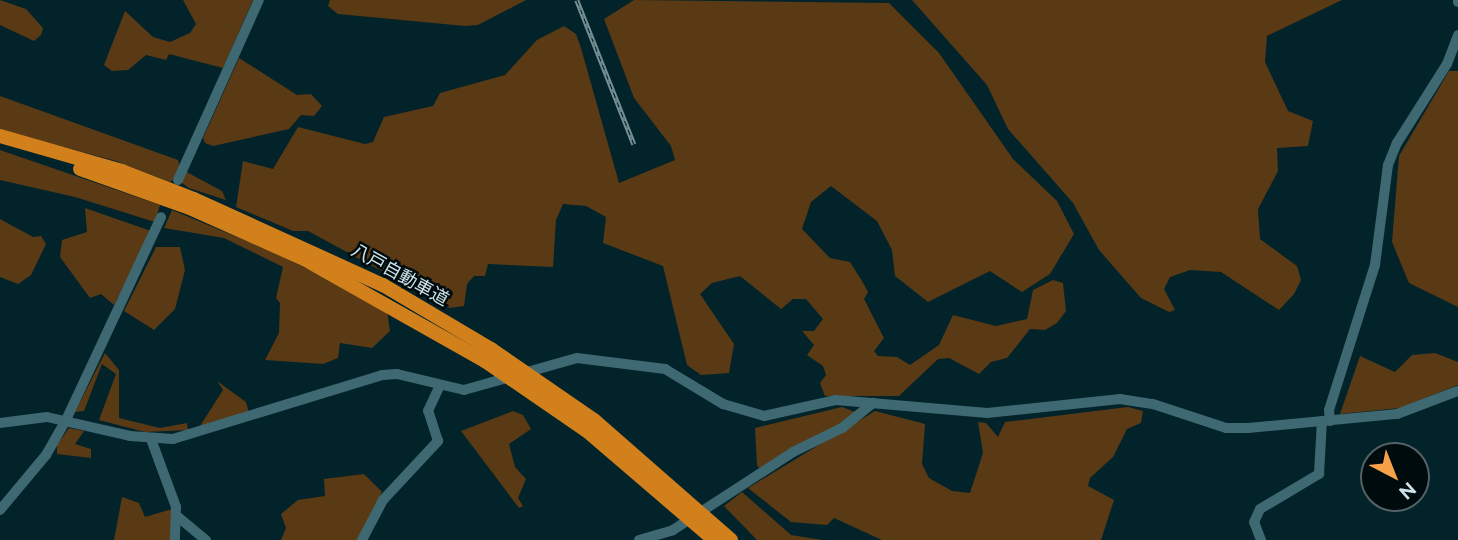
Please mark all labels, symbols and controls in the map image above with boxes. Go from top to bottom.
street label: 八戸自動車道 [348,239,452,311]
north arrow [1360,442,1430,512]
text: N [1395,478,1420,504]

